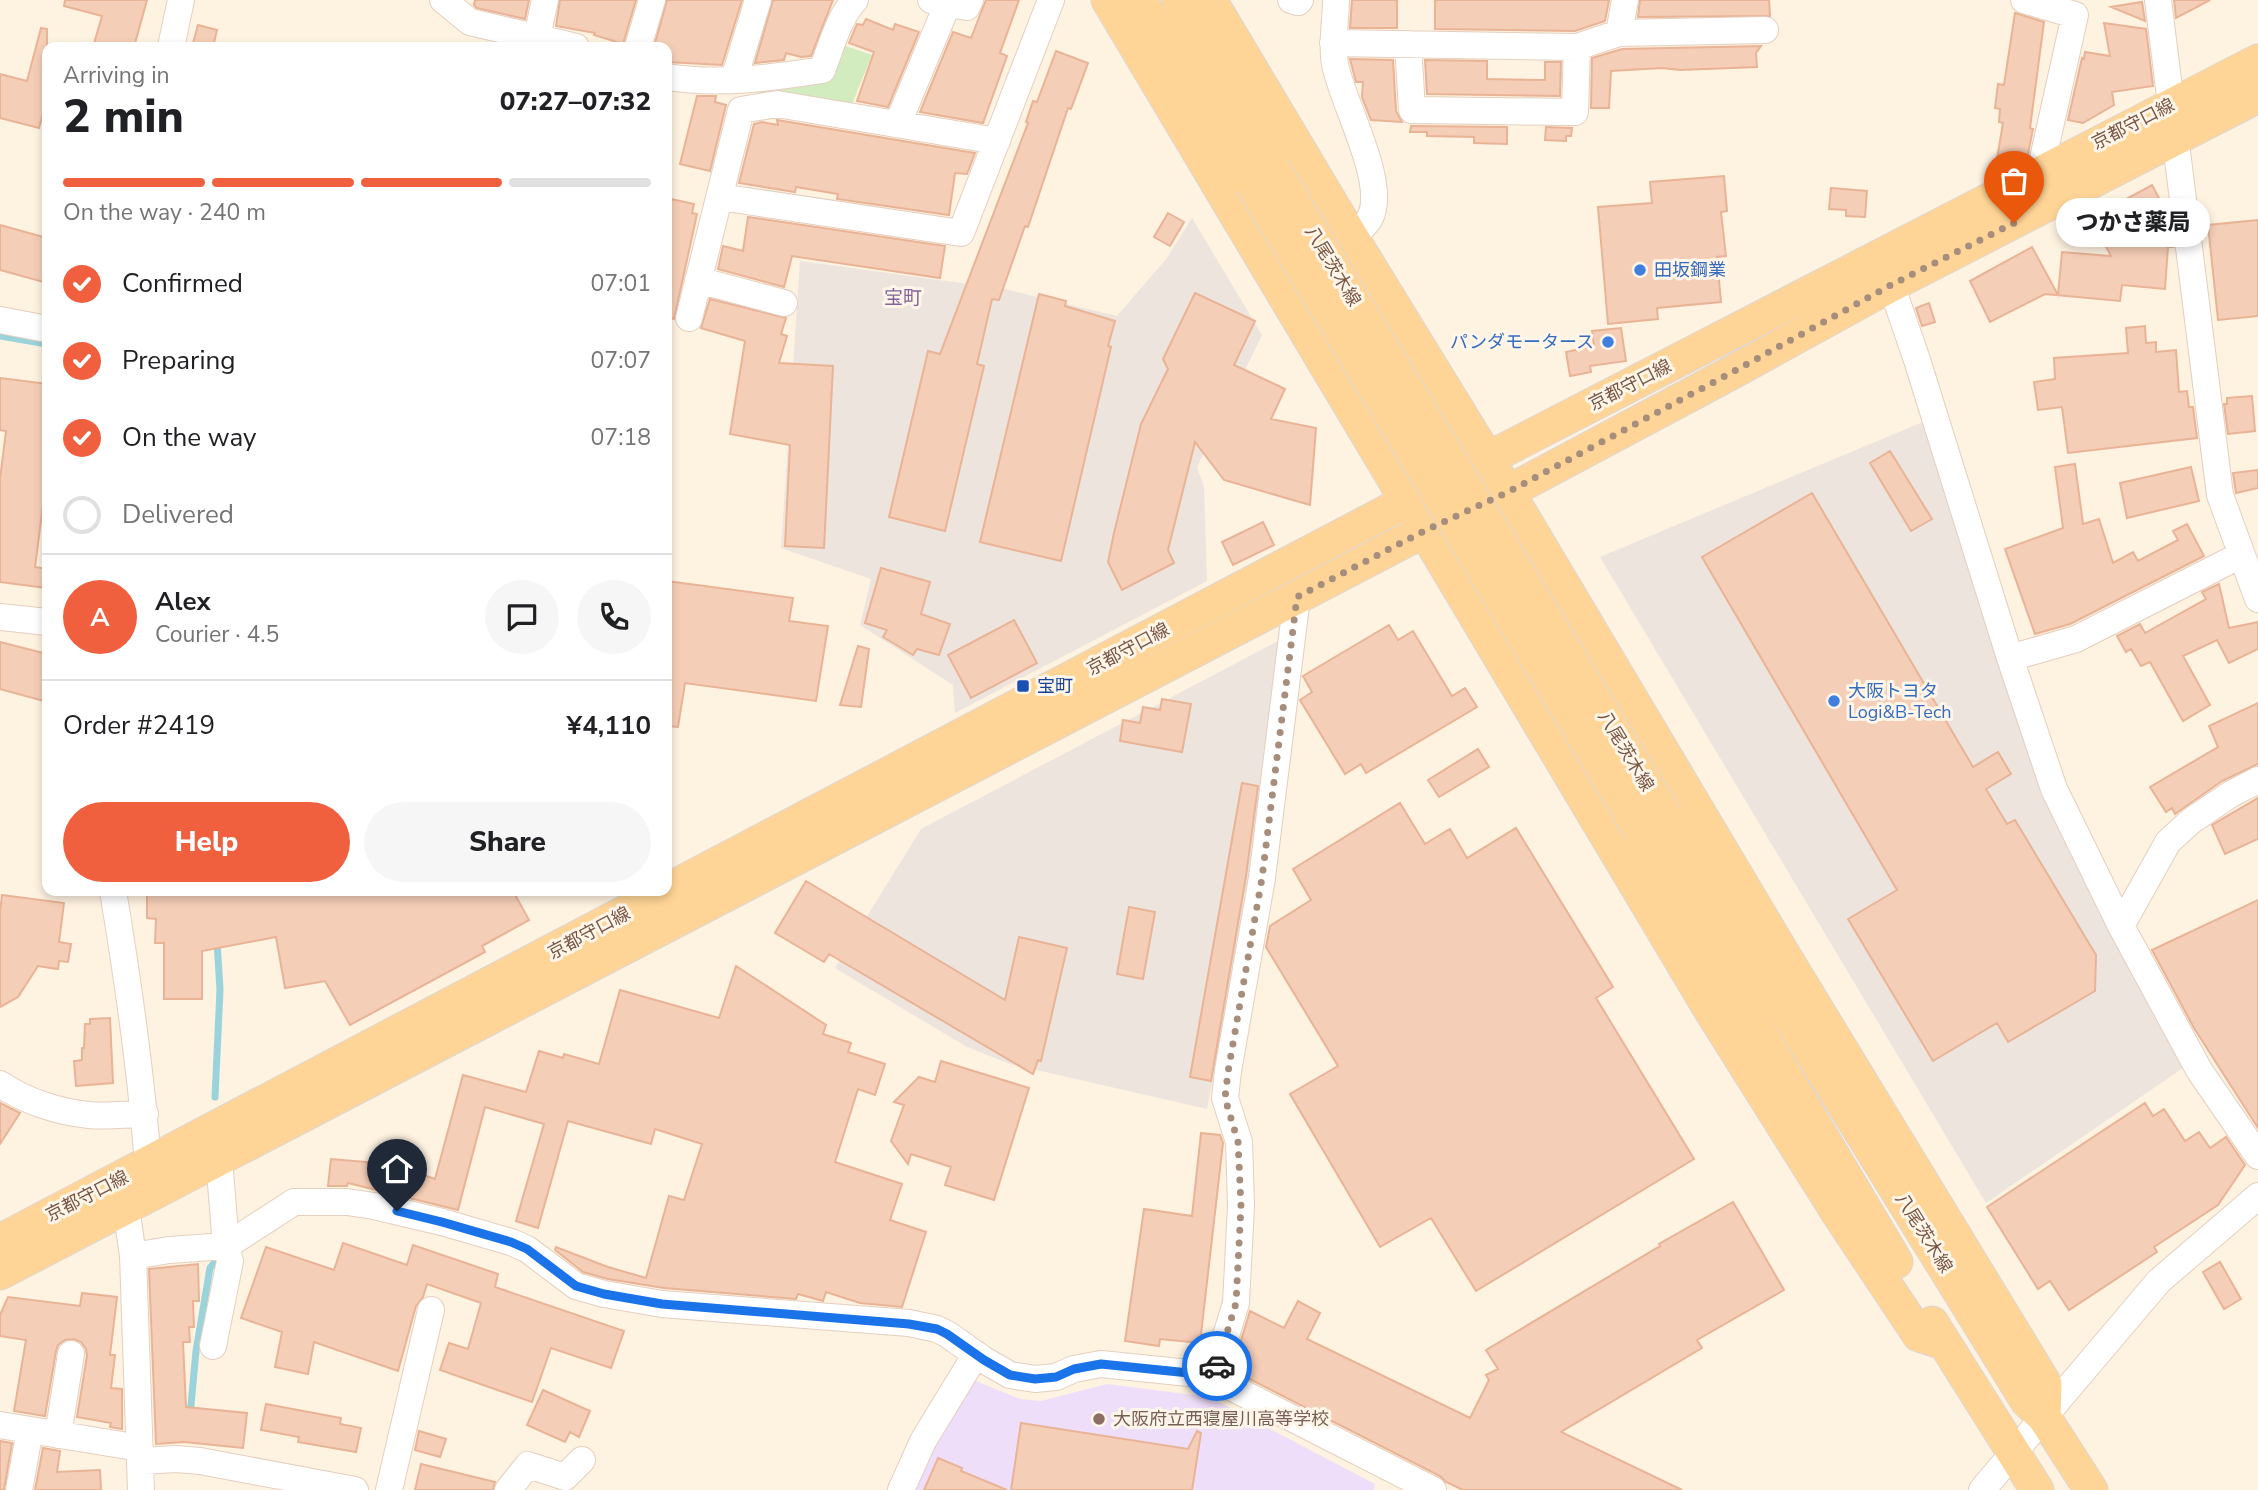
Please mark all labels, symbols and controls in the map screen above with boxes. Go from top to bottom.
text: Arriving in [63,60,170,91]
text: 07:27–07:32 [500,84,651,119]
text: 2 min [63,85,184,148]
street label: 京都守口線 [2087,93,2179,155]
pin [1984,151,2044,223]
icon: bag [1995,162,2033,200]
text: On the way · 240 m [63,197,266,228]
callout: つかさ薬局 [2056,198,2210,248]
text: つかさ薬局 [2076,207,2191,238]
street label: 八尾茨木線 [1300,221,1366,311]
place label: 田坂鋼業 [1654,258,1726,282]
marker: 田坂鋼業 [1632,262,1648,278]
icon: check [63,265,101,303]
text: Confirmed [122,266,243,301]
text: 07:01 [591,268,651,299]
district label: 宝町 [884,285,922,311]
place label: パンダモータース [1450,330,1594,354]
marker: パンダモータース [1600,334,1616,350]
icon: check [63,342,101,380]
text: Preparing [122,343,235,378]
text: 07:07 [591,345,651,376]
street label: 京都守口線 [1584,354,1676,416]
icon: check [63,419,101,457]
text: On the way [122,420,256,455]
text: 07:18 [591,422,651,453]
text: Delivered [122,497,234,532]
button: chat [485,580,559,654]
button: phone [577,580,651,654]
text: Alex [155,584,211,619]
text: A [90,600,110,635]
street label: 京都守口線 [1083,617,1173,681]
text: Courier · 4.5 [155,619,279,650]
place label: 宝町 [1037,674,1073,698]
marker: 宝町 [1015,678,1031,694]
place label: 大阪トヨタ Logi&B-Tech [1848,679,1951,724]
marker: 大阪トヨタ Logi&B-Tech [1826,693,1842,709]
street label: 八尾茨木線 [1593,706,1659,796]
text: Order #2419 [63,708,215,743]
text: ¥4,110 [567,708,651,743]
button: Help [63,802,350,882]
button: Share [364,802,651,882]
street label: 京都守口線 [544,901,634,965]
pin [367,1139,427,1211]
icon: home [378,1150,416,1188]
street label: 京都守口線 [41,1165,133,1227]
street label: 八尾茨木線 [1890,1188,1958,1278]
courier [1182,1331,1252,1401]
icon: car [1198,1347,1236,1385]
place label: 大阪府立西寝屋川高等学校 [1113,1407,1329,1431]
marker: 大阪府立西寝屋川高等学校 [1091,1411,1107,1427]

